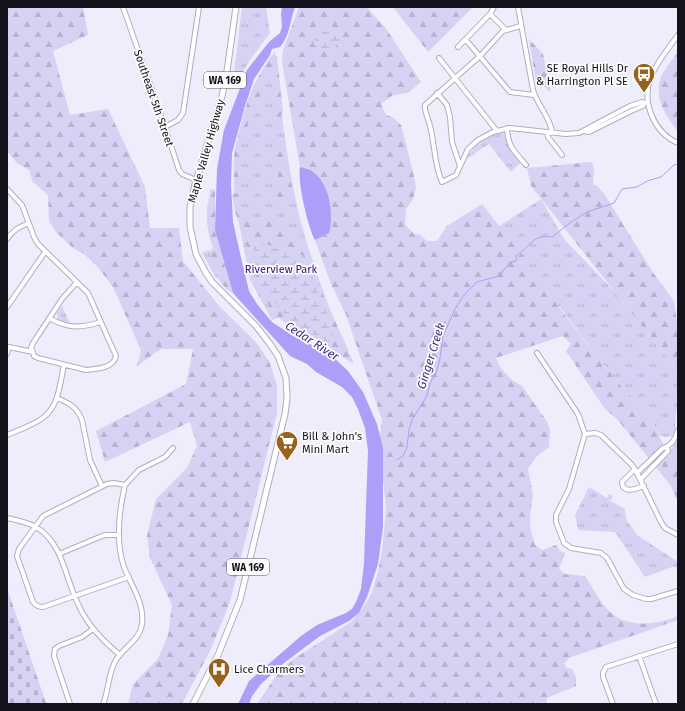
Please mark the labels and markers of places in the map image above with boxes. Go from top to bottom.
bus stop icon: SE Royal Hills Dr & Harrington Pl SE [631,61,657,94]
place label: SE Royal Hills Dr & Harrington Pl SE [536,62,629,88]
supermarket icon: Bill & John's Mini Mart [274,429,300,462]
place label: Bill & John's Mini Mart [302,430,362,456]
hospital icon: Lice Charmers [206,656,232,689]
place label: Lice Charmers [234,663,304,676]

